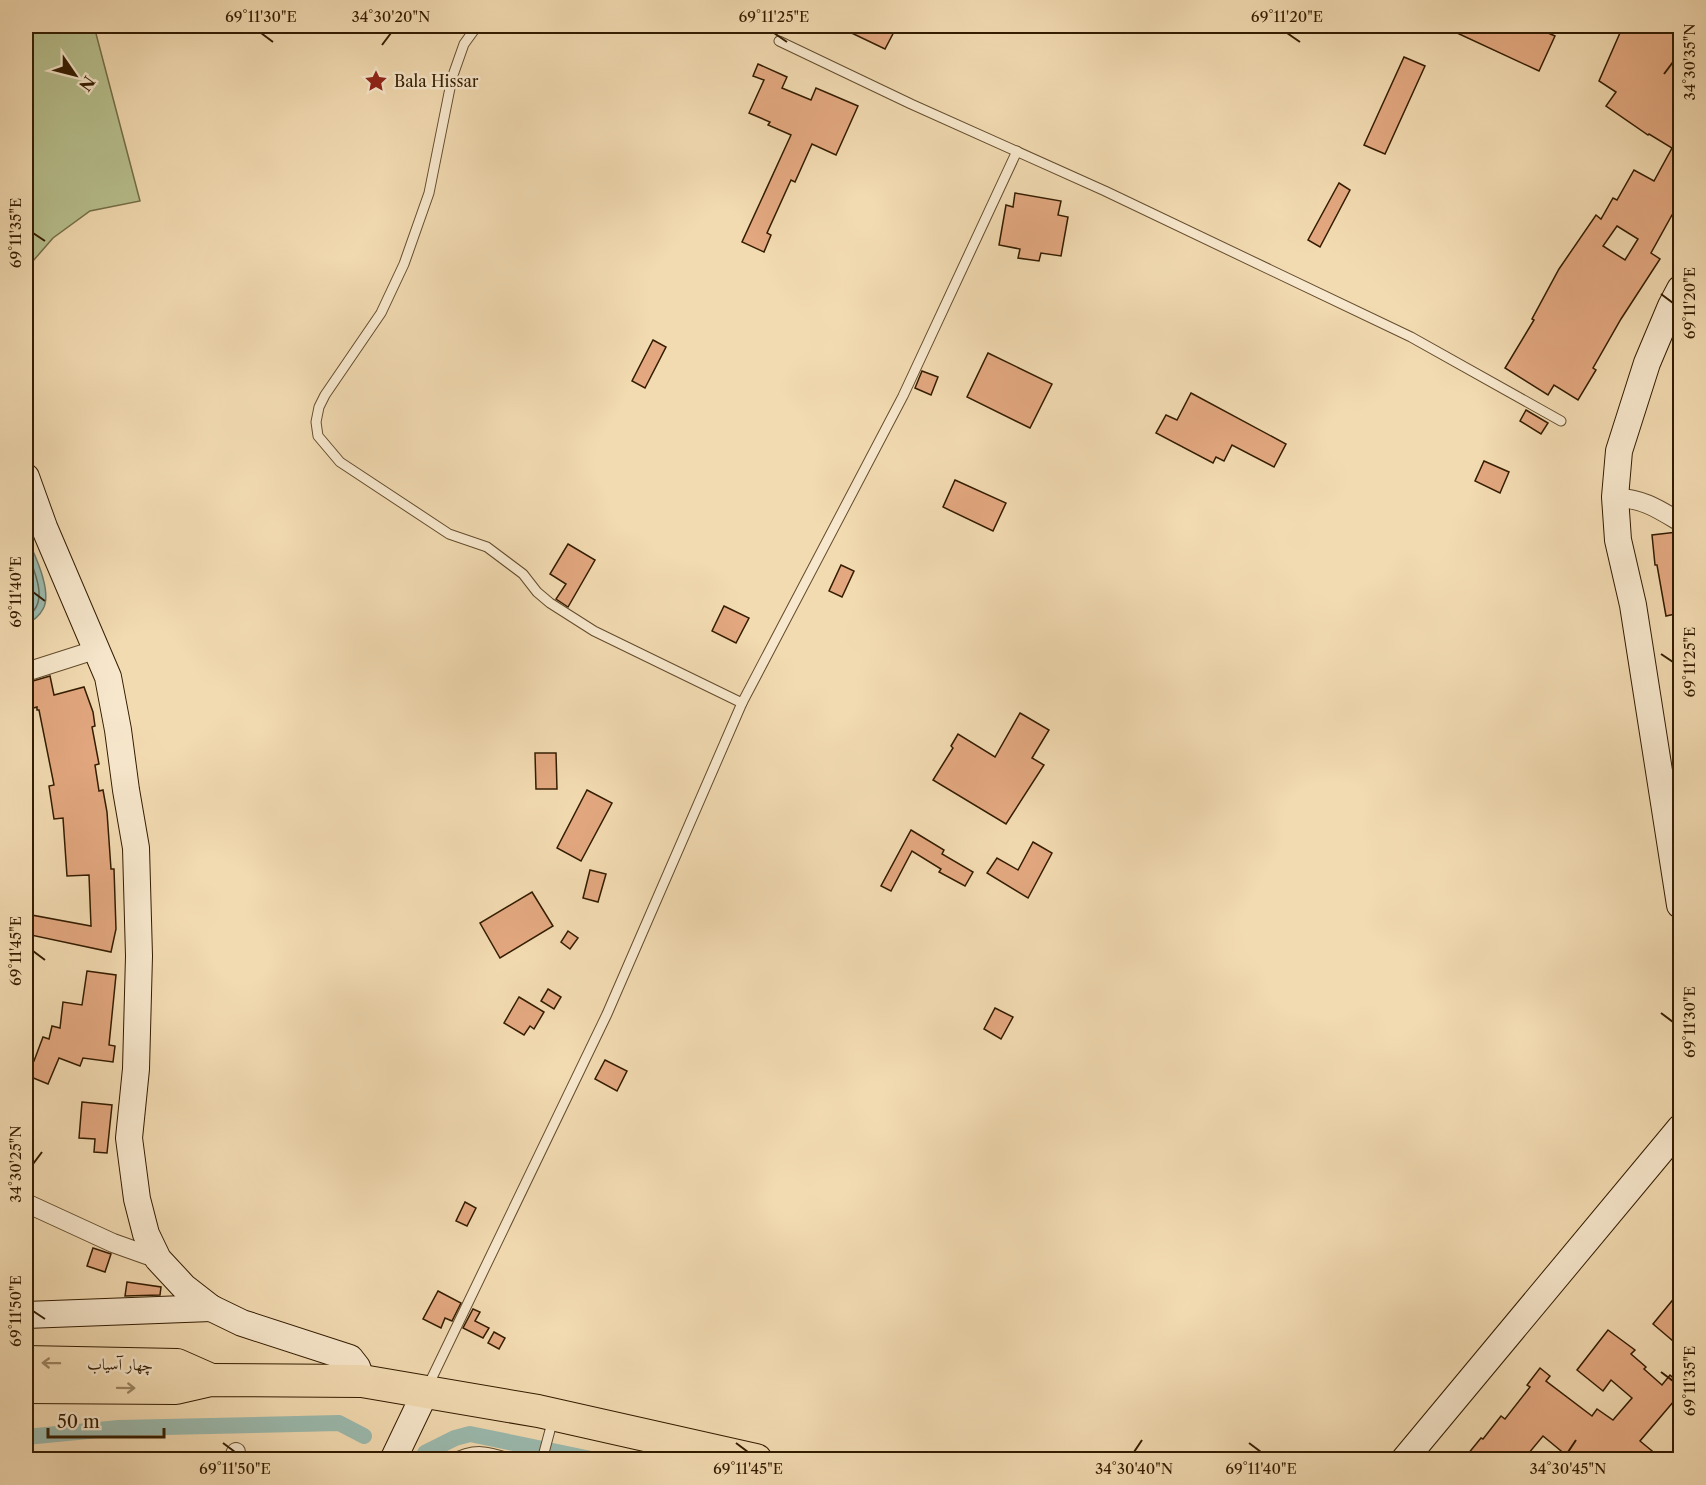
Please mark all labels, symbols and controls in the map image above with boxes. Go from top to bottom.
text: 69°11'30"E [225,7,297,26]
text: 34°30'20"N [352,7,430,26]
text: 69°11'25"E [739,7,809,26]
text: 69°11'20"E [1251,7,1323,26]
text: 34°30'35"N [1680,23,1699,101]
north arrow [45,45,105,105]
place icon: Bala Hissar [363,68,389,94]
place label: Bala Hissar [394,71,479,91]
text: N [75,72,99,95]
text: 69°11'35"E [6,198,25,268]
text: 69°11'20"E [1680,267,1699,339]
text: 69°11'40"E [6,556,25,628]
text: 69°11'25"E [1680,627,1699,697]
text: 69°11'45"E [6,916,25,986]
text: 69°11'30"E [1680,986,1699,1058]
text: 34°30'25"N [6,1125,25,1203]
text: 69°11'50"E [6,1275,25,1347]
text: 69°11'35"E [1680,1346,1699,1416]
street label: چهار آسیاب [87,1353,153,1376]
one-way arrow [42,1357,62,1369]
one-way arrow [115,1382,135,1394]
scale bar [48,1401,164,1439]
text: 50 m [57,1411,100,1433]
text: 69°11'50"E [199,1459,271,1478]
text: 69°11'45"E [713,1459,783,1478]
text: 34°30'40"N [1095,1459,1173,1478]
text: 69°11'40"E [1225,1459,1297,1478]
text: 34°30'45"N [1530,1459,1606,1478]

